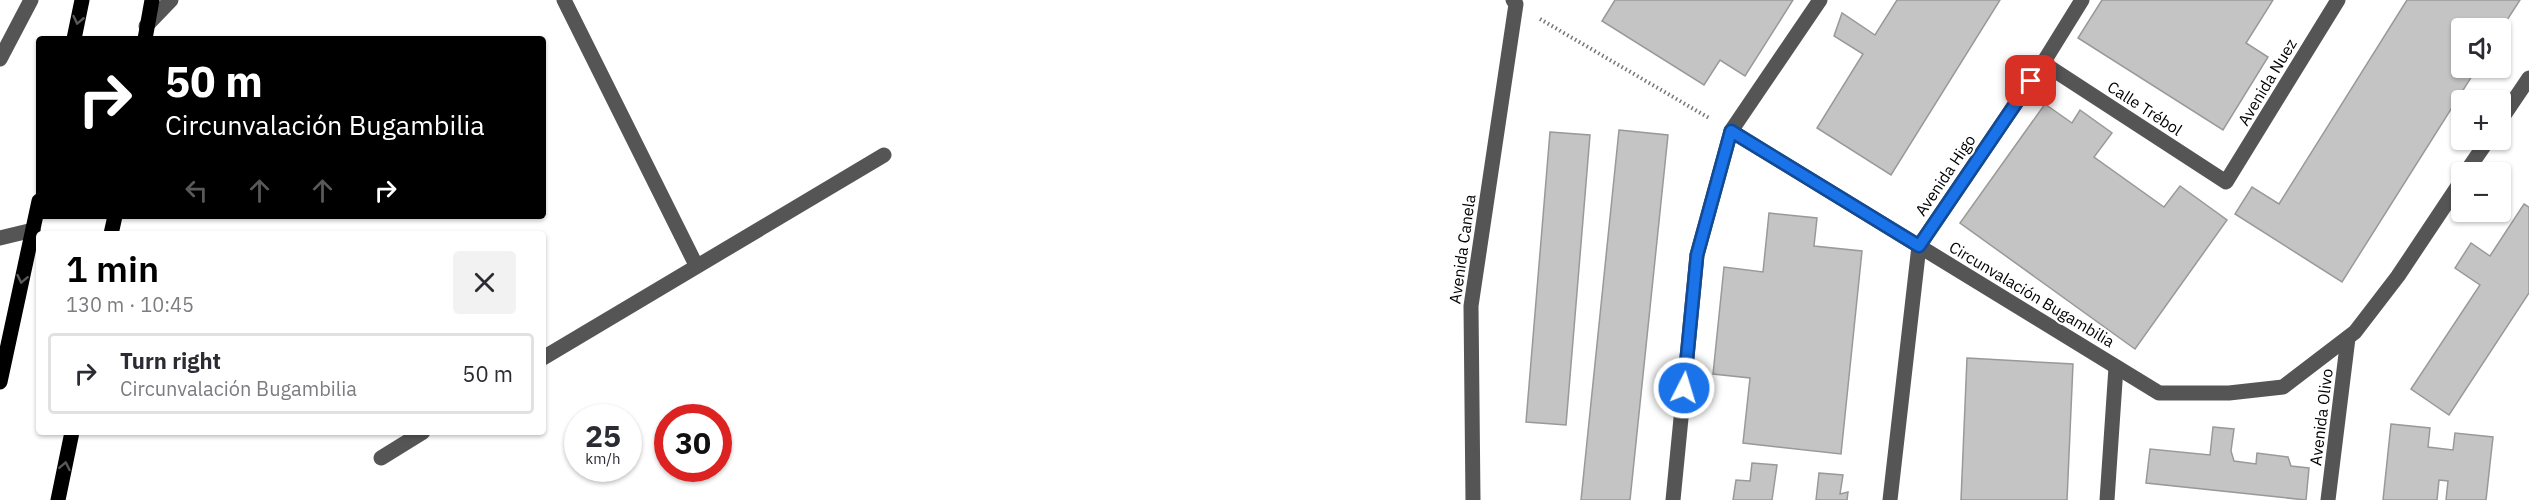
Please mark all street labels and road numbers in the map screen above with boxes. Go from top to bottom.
street label: Avenida Nuez [2233,35,2301,129]
street label: Calle Trébol [2104,76,2186,140]
street label: Avenida Higo [1910,131,1980,219]
street label: Avenida Canela [1444,192,1480,305]
street label: Circunvalación Bugambilia [1946,237,2119,352]
street label: Avenida Olivo [2305,367,2337,467]

